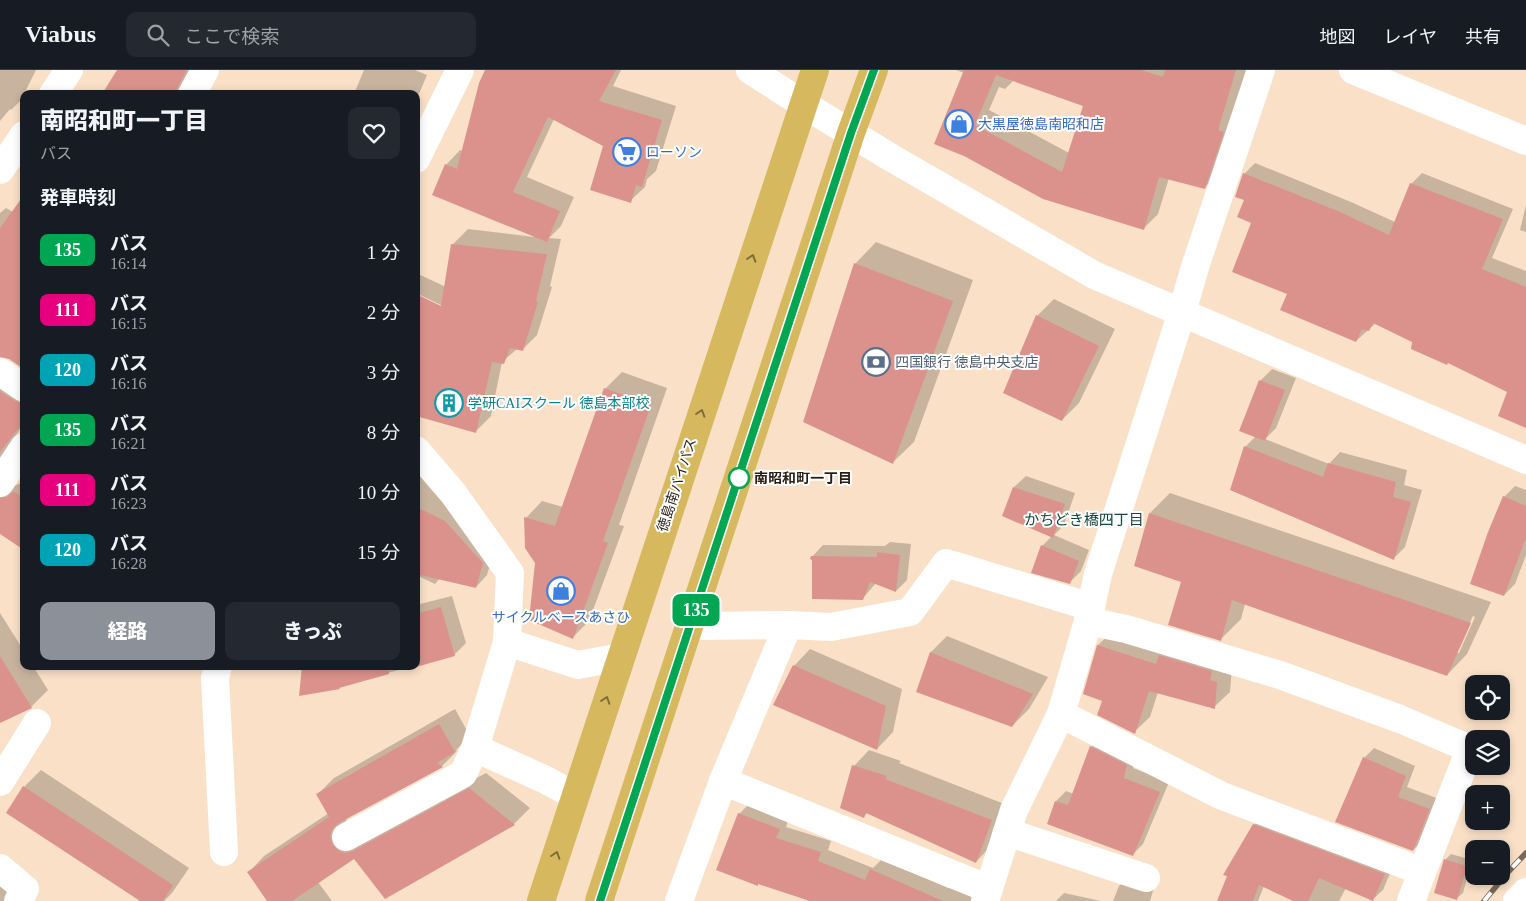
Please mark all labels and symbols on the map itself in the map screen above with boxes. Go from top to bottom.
shop icon: 大黒屋徳島南昭和店 [944,109,974,139]
place label: 大黒屋徳島南昭和店 [978,117,1104,132]
supermarket icon: ローソン [612,137,642,167]
place label: ローソン [646,145,702,160]
one-way arrow [746,255,756,263]
bank icon: 四国銀行 徳島中央支店 [861,347,891,377]
place label: 四国銀行 徳島中央支店 [895,355,1039,370]
building icon: 学研CAIスクール 徳島本部校 [434,388,464,418]
place label: 学研CAIスクール 徳島本部校 [468,396,650,411]
one-way arrow [695,409,705,417]
street label: 徳島南バイパス [655,436,699,534]
marker: 南昭和町一丁目 [728,467,750,489]
place label: 南昭和町一丁目 [754,471,852,486]
district label: かちどき橋四丁目 [1024,512,1144,528]
shop icon: サイクルベースあさひ [546,576,576,606]
line badge: 135 [667,594,725,626]
place label: サイクルベースあさひ [492,610,630,625]
one-way arrow [601,696,611,705]
one-way arrow [550,851,560,859]

